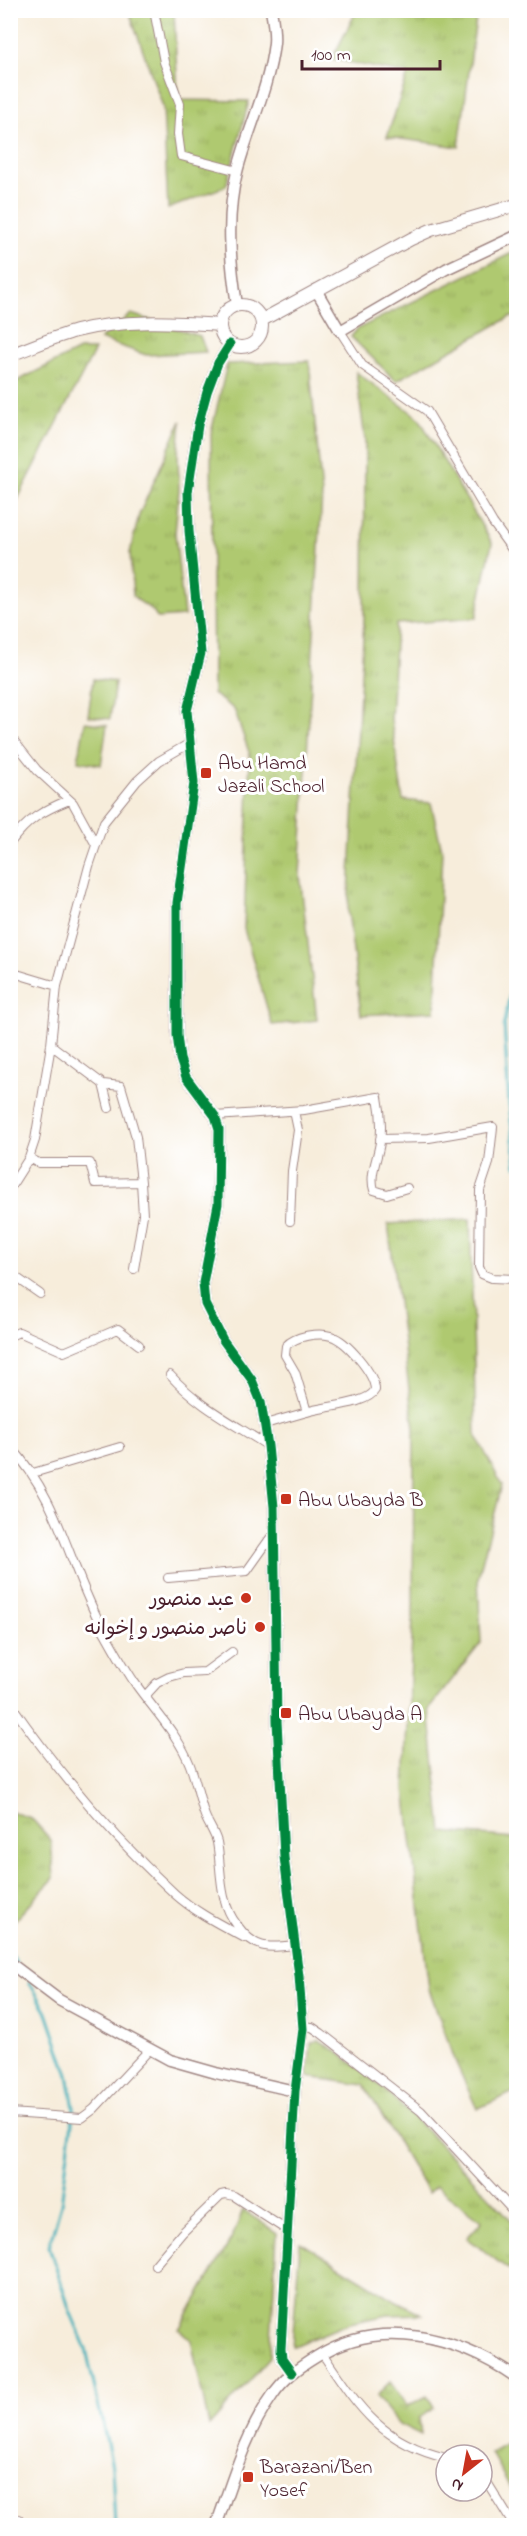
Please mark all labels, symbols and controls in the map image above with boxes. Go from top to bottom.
scale bar [302,33,440,71]
text: 100 m [311,43,351,69]
place label: Abu Hamd Jazali School [218,750,324,802]
marker: Abu Hamd Jazali School [199,766,213,780]
place label: Abu Ubayda B [298,1487,423,1516]
marker: Abu Ubayda B [279,1492,293,1506]
place label: عبد منصور [148,1586,234,1615]
marker: عبد منصور [239,1591,253,1605]
place label: ناصر منصور و إخوانه [84,1615,248,1644]
marker: ناصر منصور و إخوانه [253,1620,267,1634]
place label: Abu Ubayda A [298,1701,422,1730]
marker: Abu Ubayda A [279,1706,293,1720]
north arrow [434,2443,494,2503]
place label: Barazani/Ben Yosef [259,2454,373,2506]
marker: Barazani/Ben Yosef [241,2470,255,2484]
text: N [446,2471,468,2497]

